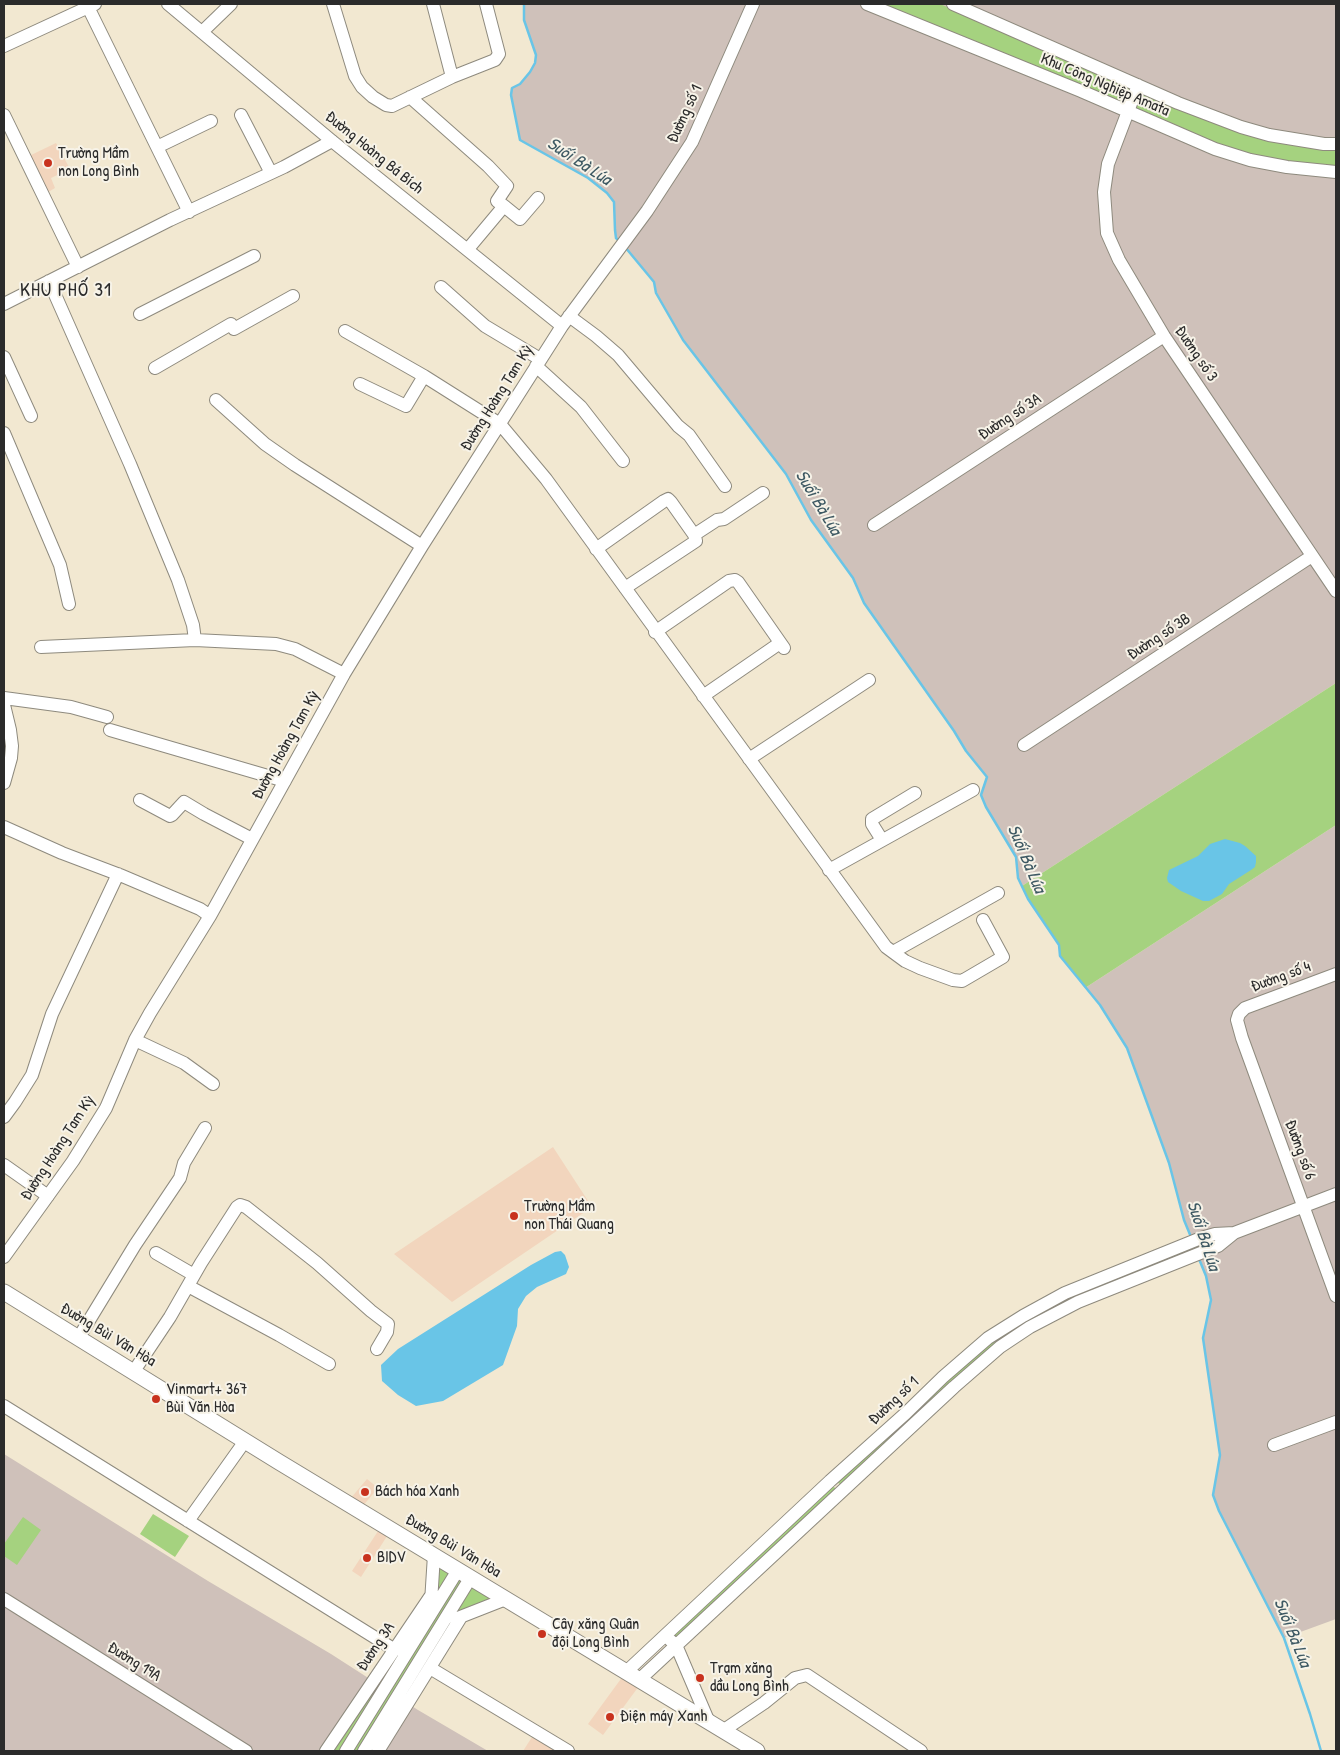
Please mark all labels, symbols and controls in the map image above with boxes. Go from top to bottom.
street label: Khu Công Nghiệp Amata [1038,49,1172,121]
street label: Đường số 1 [663,82,707,146]
street label: Đường Hoàng Bá Bích [321,108,427,198]
water label: Suối Bà Lúa [543,133,615,191]
place label: Trường Mầm non Long Bình [58,144,139,182]
marker: Trường Mầm non Long Bình [42,157,54,169]
district label: KHU PHỐ 31 [19,280,113,302]
street label: Đường số 3 [1170,322,1222,386]
street label: Đường Hoàng Tam Kỳ [457,341,537,455]
street label: Đường số 3A [975,390,1045,444]
water label: Suối Bà Lúa [790,467,846,539]
street label: Đường số 3B [1124,610,1194,664]
street label: Đường Hoàng Tam Kỳ [248,687,324,803]
water label: Suối Bà Lúa [1002,822,1050,896]
street label: Đường số 4 [1249,957,1313,997]
street label: Đường Hoàng Tam Kỳ [17,1092,99,1204]
street label: Đường số 6 [1280,1117,1320,1183]
place label: Trường Mầm non Thái Quang [524,1197,614,1235]
water label: Suối Bà Lúa [1182,1198,1224,1274]
marker: Trường Mầm non Thái Quang [508,1210,520,1222]
street label: Đường Bùi Văn Hòa [57,1299,159,1371]
street label: Đường số 1 [865,1373,923,1429]
place label: Vinmart+ 367 Bùi Văn Hòa [166,1380,247,1418]
marker: Vinmart+ 367 Bùi Văn Hòa [150,1393,162,1405]
place label: Bách hóa Xanh [375,1482,459,1502]
marker: Bách hóa Xanh [359,1486,371,1498]
street label: Đường Bùi Văn Hòa [402,1510,504,1582]
place label: BIDV [377,1548,405,1568]
marker: BIDV [361,1552,373,1564]
water label: Suối Bà Lúa [1268,1596,1316,1670]
place label: Cây xăng Quân đội Long Bình [552,1615,639,1653]
street label: Đường 3A [353,1619,399,1675]
marker: Cây xăng Quân đội Long Bình [536,1628,548,1640]
street label: Đường 19A [104,1638,164,1686]
place label: Trạm xăng dầu Long Bình [710,1659,789,1697]
marker: Trạm xăng dầu Long Bình [694,1672,706,1684]
place label: Điện máy Xanh [620,1707,707,1727]
marker: Điện máy Xanh [604,1711,616,1723]

